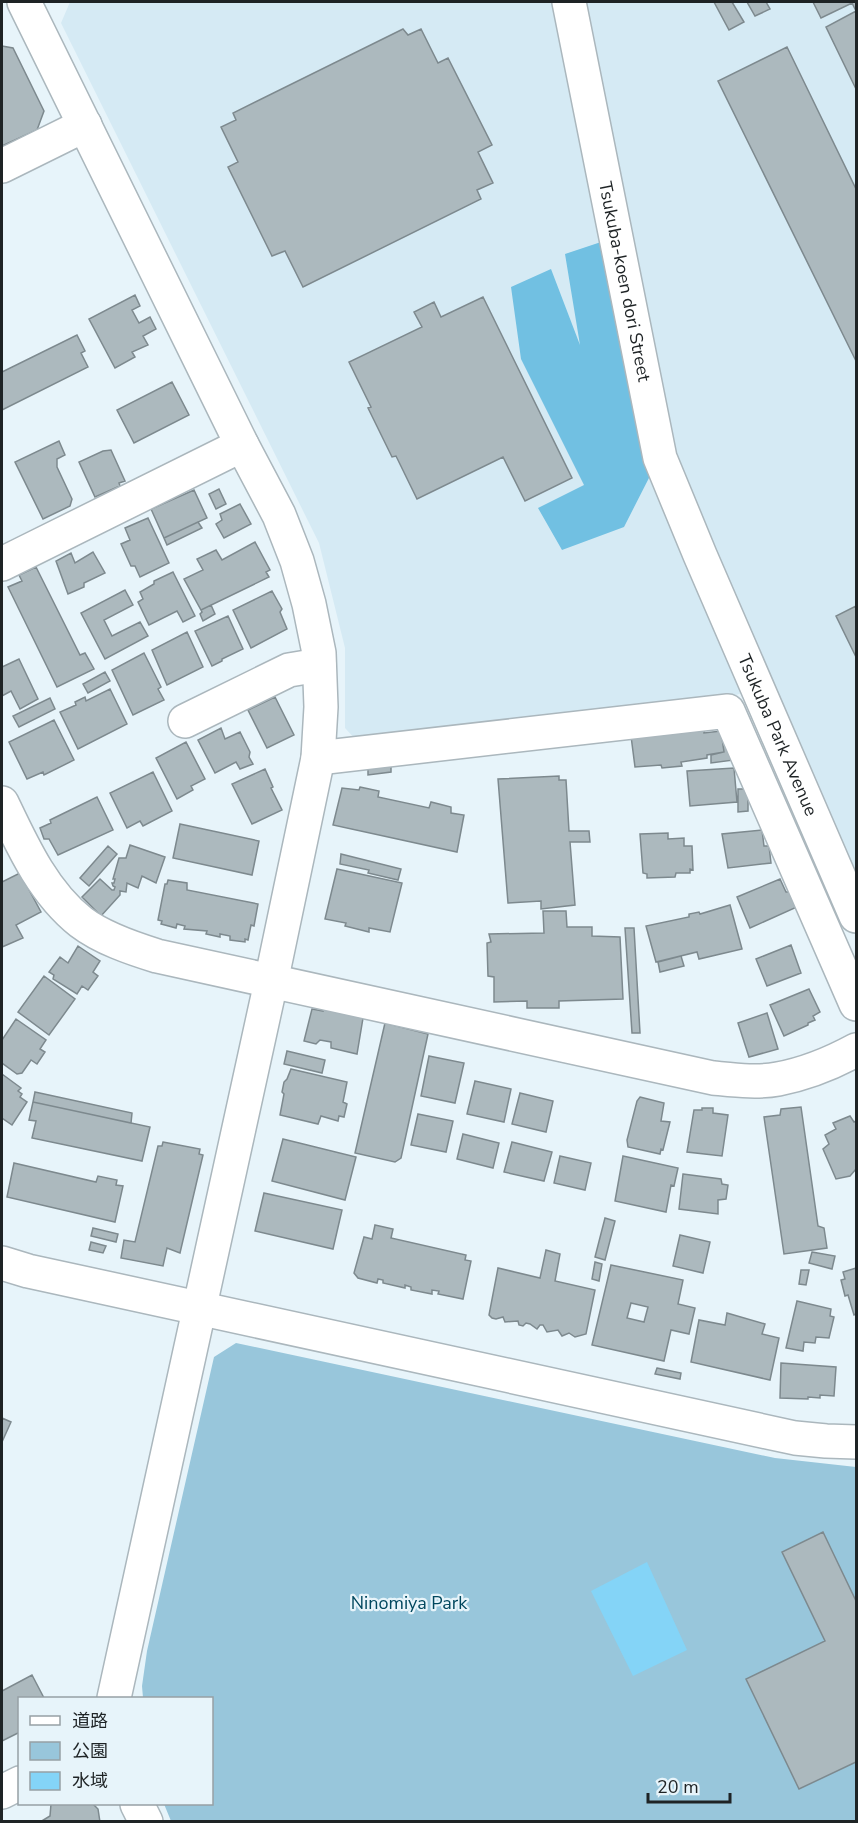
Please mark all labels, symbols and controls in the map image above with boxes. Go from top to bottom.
street label: Tsukuba-koen dori Street [593,179,657,384]
street label: Tsukuba Park Avenue [732,650,823,820]
park label: Ninomiya Park [351,1591,468,1615]
legend [18,1697,213,1805]
text: 道路 [72,1709,108,1733]
text: 公園 [72,1739,108,1763]
scale bar [648,1766,730,1804]
text: 水域 [72,1769,108,1793]
text: 20 m [657,1775,699,1799]

